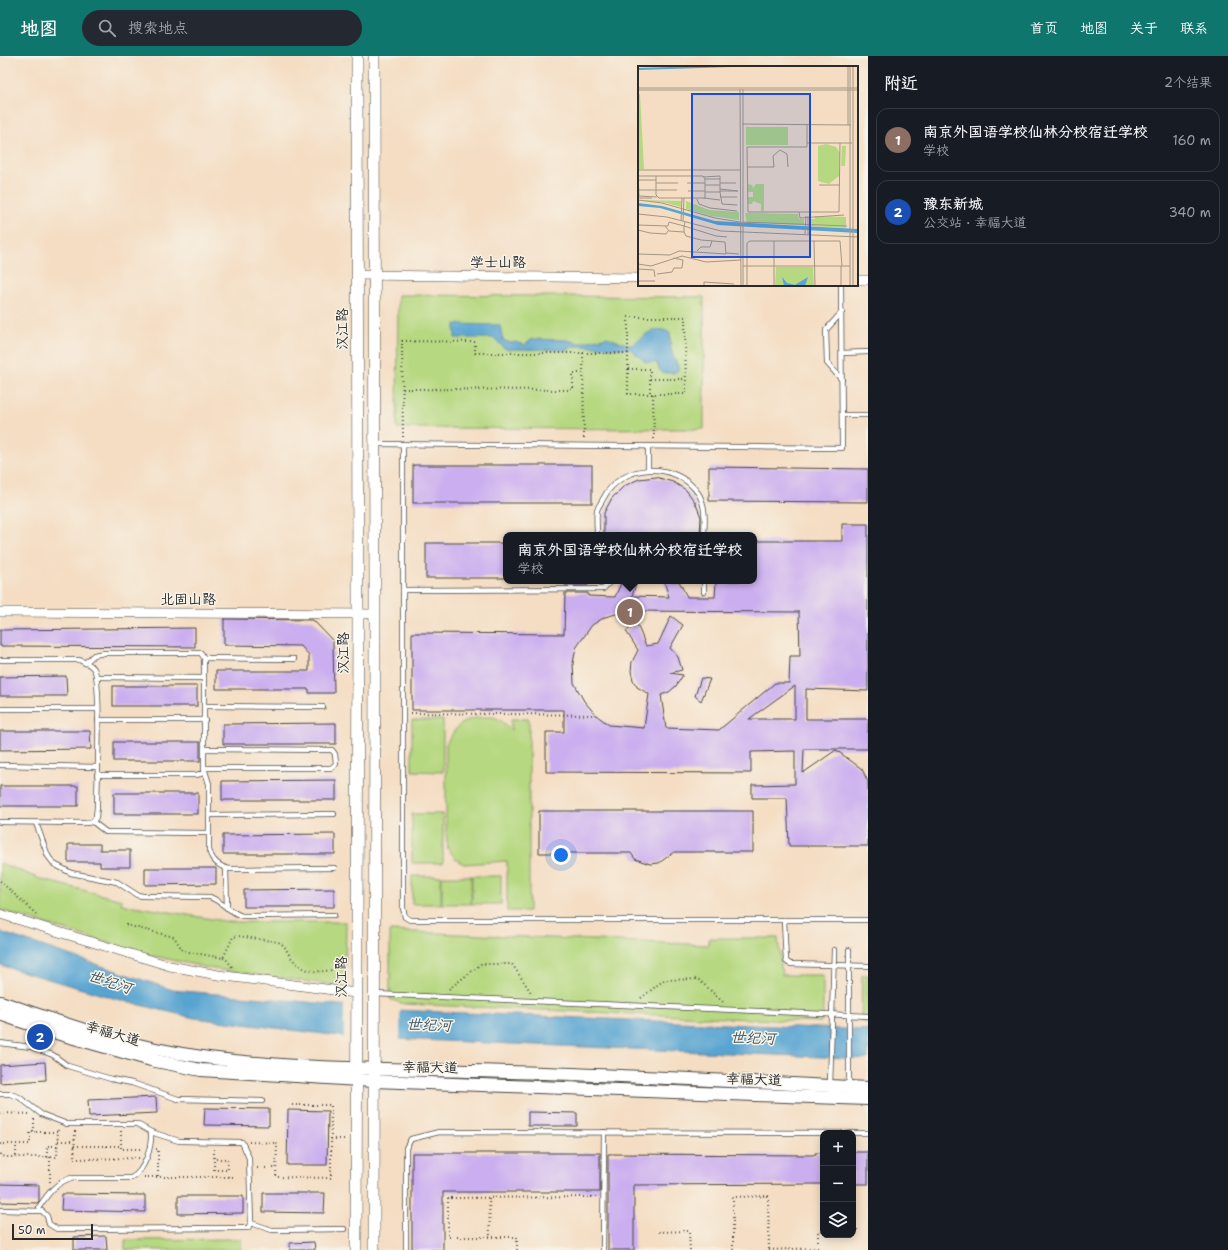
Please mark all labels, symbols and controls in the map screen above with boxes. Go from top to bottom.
search box [82,10,362,46]
text: 地图 [20,16,58,41]
icon: search [96,17,118,39]
text: 搜索地点 [128,18,188,38]
text: 首页 [1030,19,1058,37]
text: 地图 [1080,19,1108,37]
text: 关于 [1130,19,1158,37]
text: 联系 [1180,19,1208,37]
inset map [638,66,858,286]
text: 附近 [884,72,918,94]
text: 2个结果 [1164,74,1212,91]
text: 南京外国语学校仙林分校宿迁学校 [923,122,1148,142]
text: 1 [895,132,901,149]
text: 160 m [1173,132,1211,149]
text: 学校 [923,142,949,159]
text: 豫东新城 [923,194,983,214]
text: 2 [893,204,903,221]
text: 340 m [1169,204,1211,221]
text: 公交站 · 幸福大道 [923,214,1027,231]
street label: 学士山路 [470,253,526,271]
street label: 汉江路 [333,308,351,350]
popup [503,532,757,584]
text: 南京外国语学校仙林分校宿迁学校 [517,540,743,560]
text: 学校 [517,560,544,577]
street label: 北固山路 [160,590,216,608]
pin: 1 [617,597,643,627]
street label: 汉江路 [334,632,352,674]
your location [551,845,571,865]
street label: 汉江路 [332,956,350,998]
water label: 世纪河 [86,966,137,999]
water label: 世纪河 [406,1014,455,1036]
street label: 幸福大道 [84,1017,142,1049]
pin: 2 [27,1022,53,1052]
water label: 世纪河 [730,1027,779,1049]
street label: 幸福大道 [402,1058,458,1076]
street label: 幸福大道 [726,1069,782,1089]
map controls [820,1130,856,1238]
button: + [820,1130,856,1166]
button: − [820,1166,856,1202]
button: layers [820,1202,856,1238]
scale bar [12,1222,93,1241]
text: 50 m [18,1223,46,1238]

